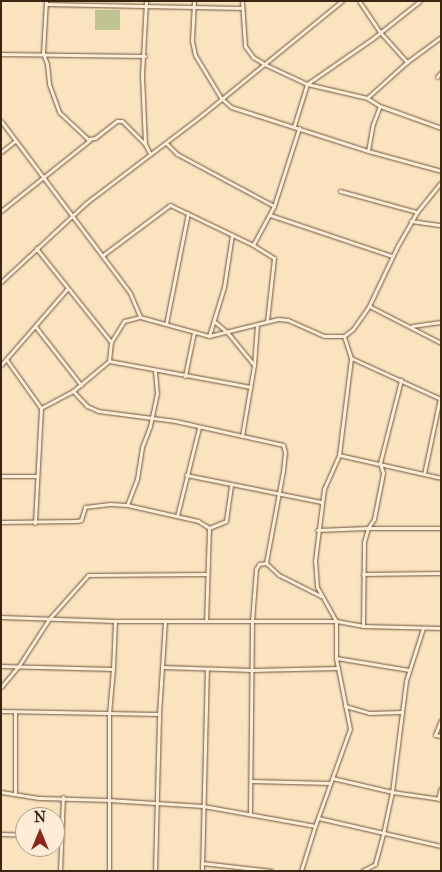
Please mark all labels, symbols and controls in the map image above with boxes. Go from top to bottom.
north arrow [15,807,65,857]
text: N [34,809,46,826]

